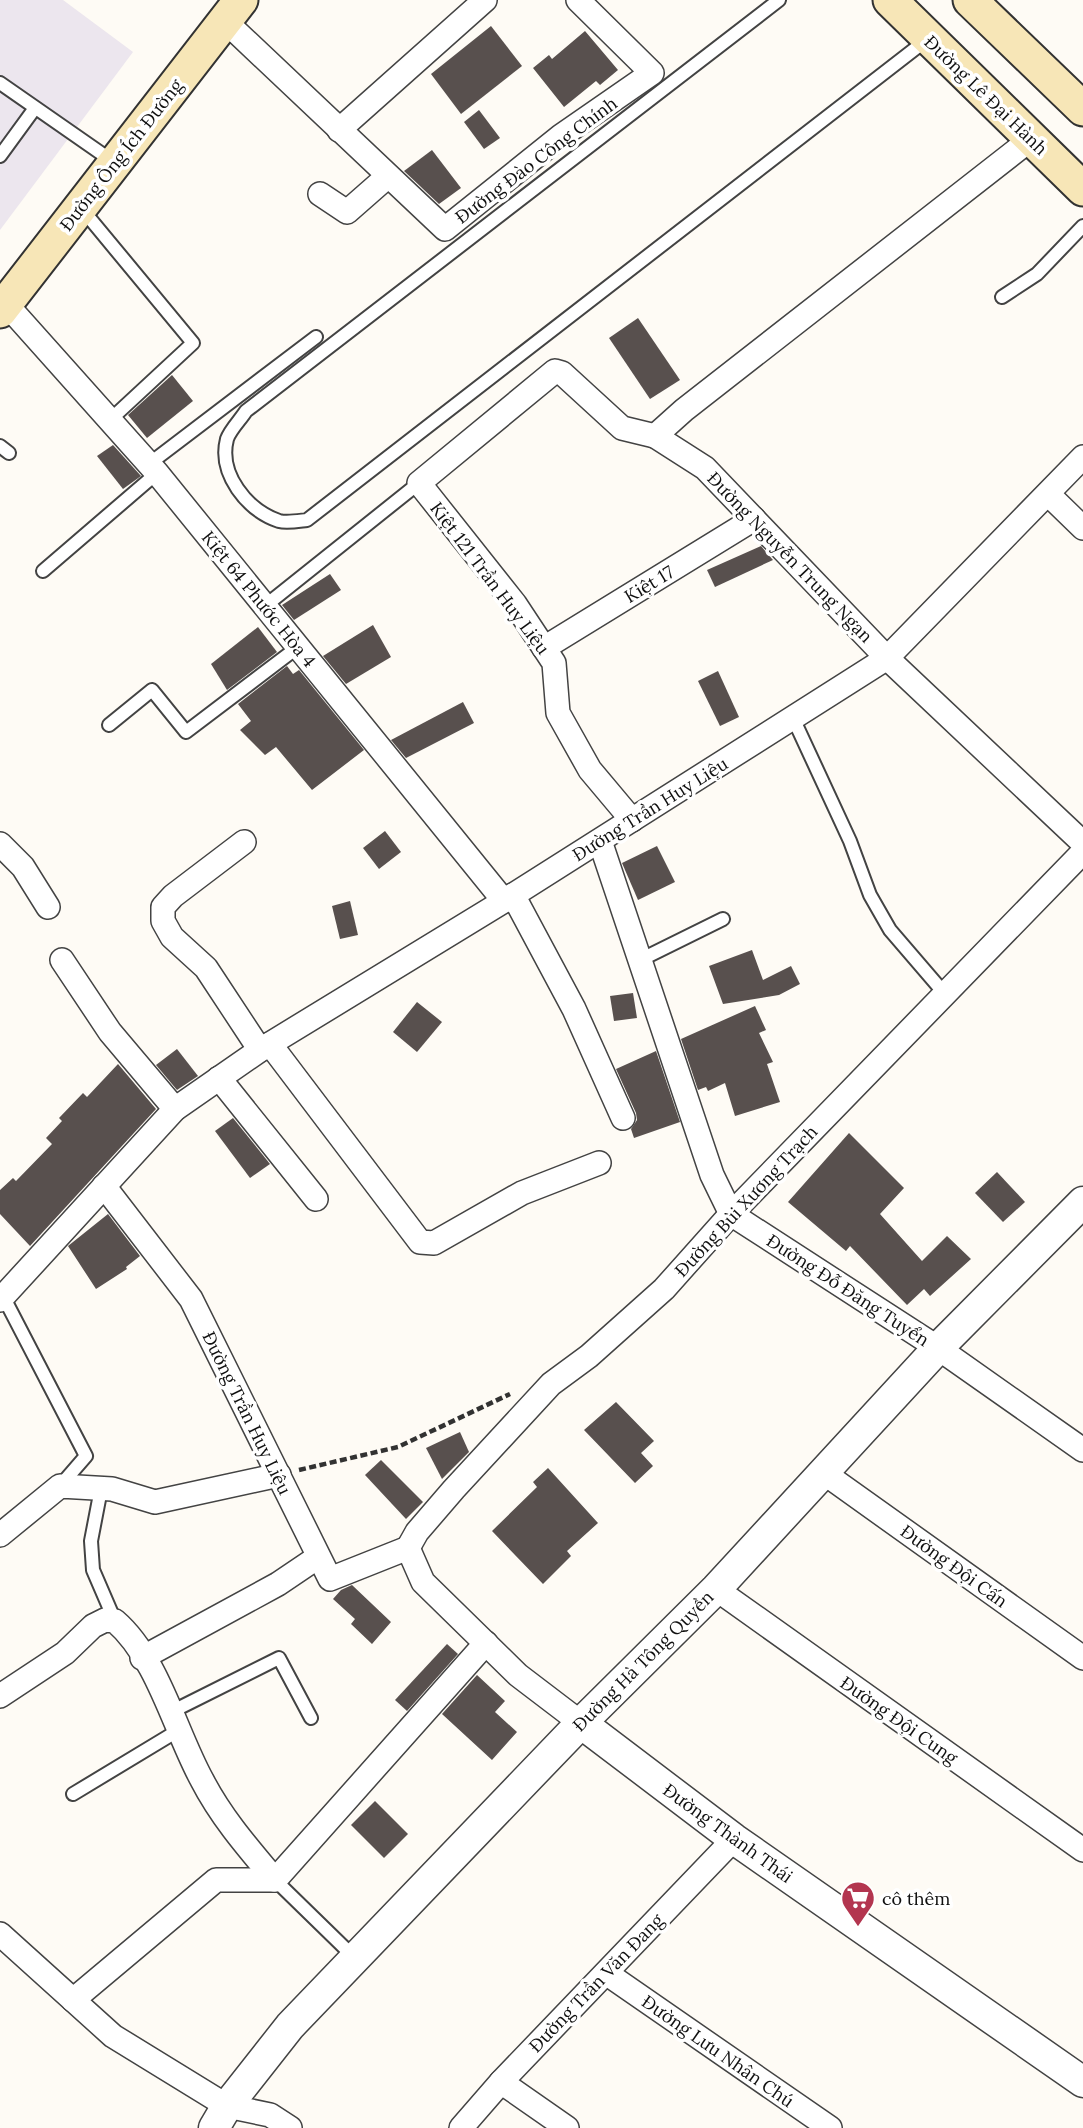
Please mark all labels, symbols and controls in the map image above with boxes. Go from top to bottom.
street label: Đường Lê Đại Hành [920,30,1053,160]
street label: Đường Ông Ích Đường [55,74,188,236]
street label: Đường Đào Công Chính [450,91,622,228]
street label: Đường Nguyễn Trung Ngạn [702,467,878,647]
street label: Kiệt 121 Trần Huy Liệu [425,497,555,659]
street label: Kiệt 64 Phước Hòa 4 [197,526,321,672]
street label: Kiệt 17 [620,560,678,608]
street label: Đường Trần Huy Liệu [568,752,732,866]
street label: Đường Bùi Xương Trạch [670,1120,822,1282]
street label: Đường Đỗ Đăng Tuyển [762,1229,934,1351]
street label: Đường Trần Huy Liệu [197,1328,297,1499]
street label: Đường Đội Cấn [896,1519,1012,1613]
street label: Đường Hà Tông Quyền [568,1586,718,1736]
street label: Đường Đội Cung [836,1671,963,1770]
street label: Đường Thành Thái [659,1778,797,1888]
supermarket icon: cô thêm [839,1879,877,1928]
place label: cô thêm [882,1887,950,1910]
street label: Đường Trần Văn Đang [524,1908,669,2057]
street label: Đường Lưu Nhân Chú [637,1990,799,2112]

